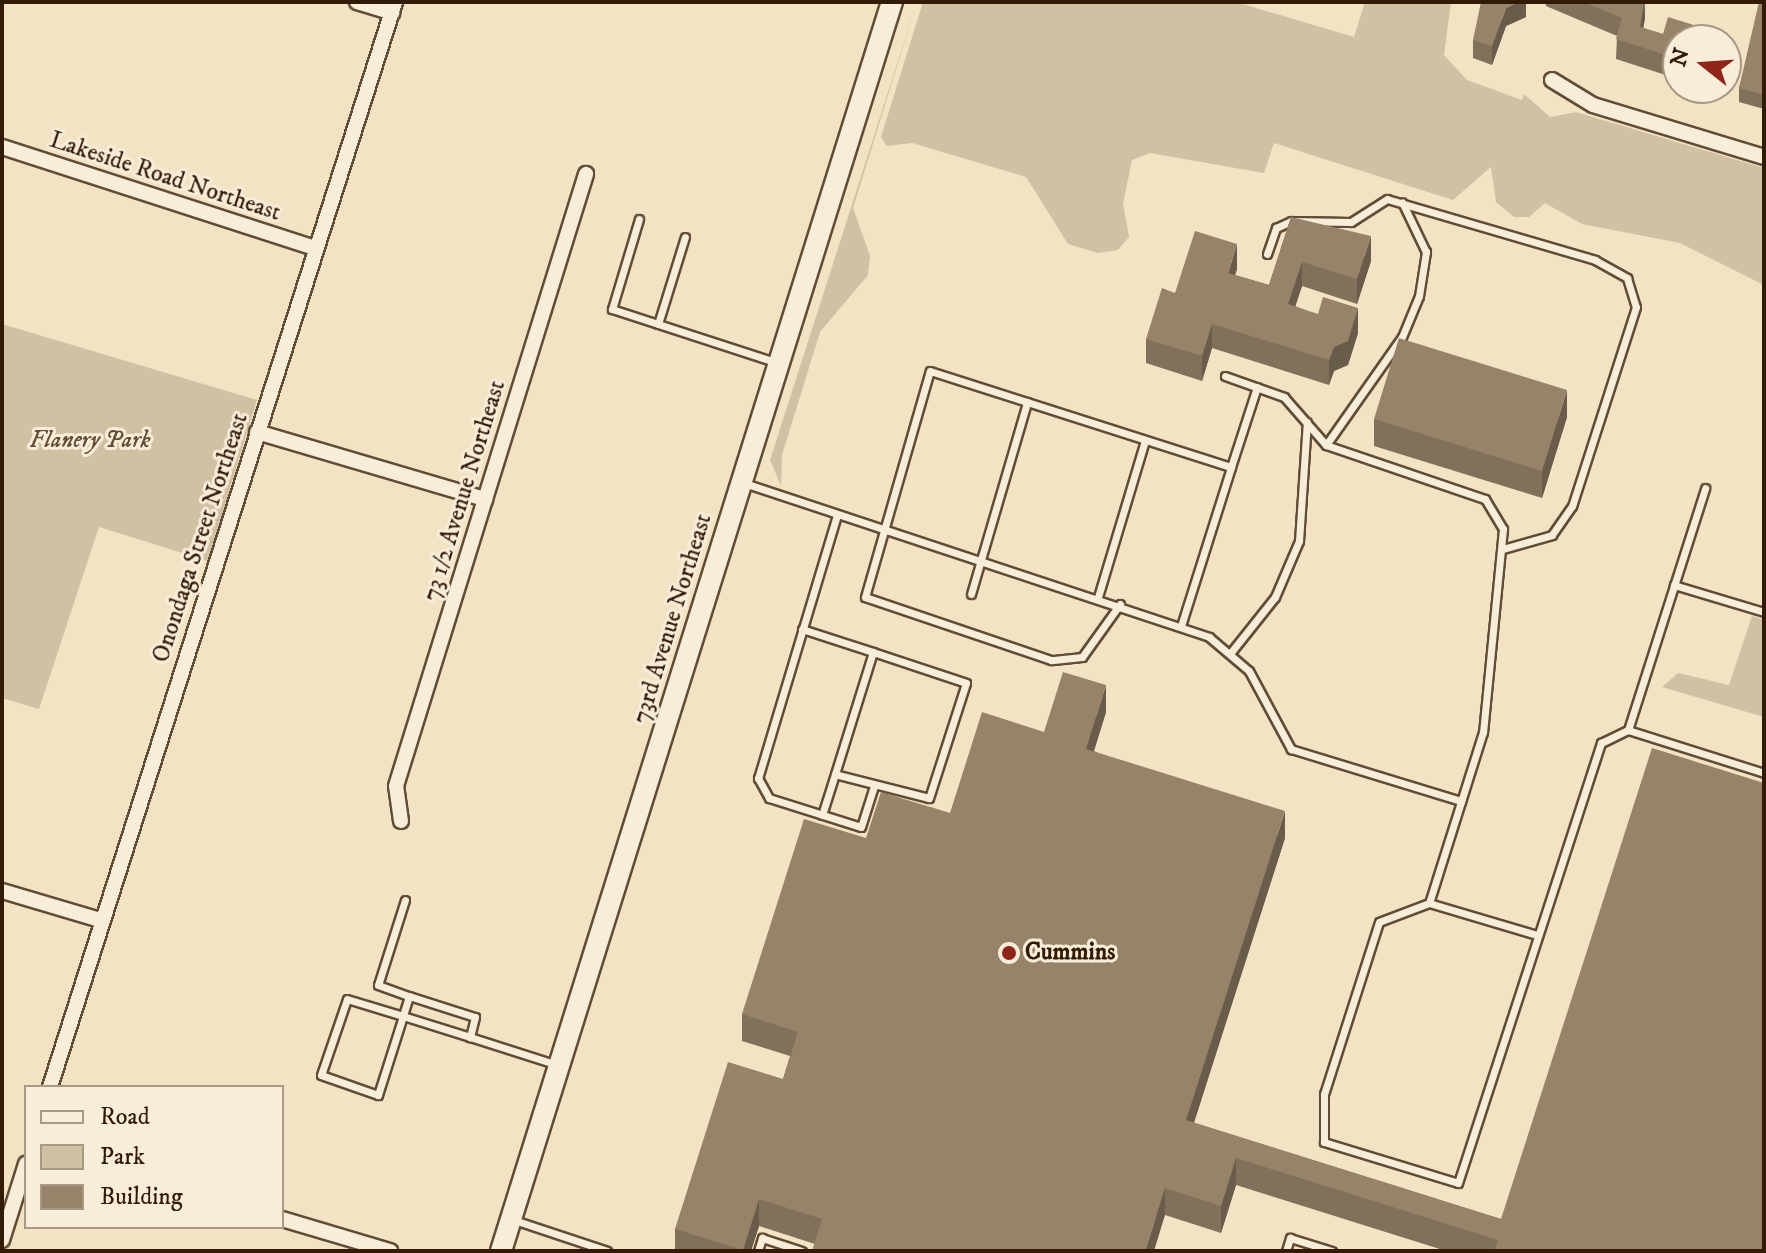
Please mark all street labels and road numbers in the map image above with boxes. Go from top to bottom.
street label: Lakeside Road Northeast [46,126,284,228]
street label: 73 1/2 Avenue Northeast [418,377,512,605]
street label: Onondaga Street Northeast [147,410,255,666]
street label: 73rd Avenue Northeast [627,511,719,727]

